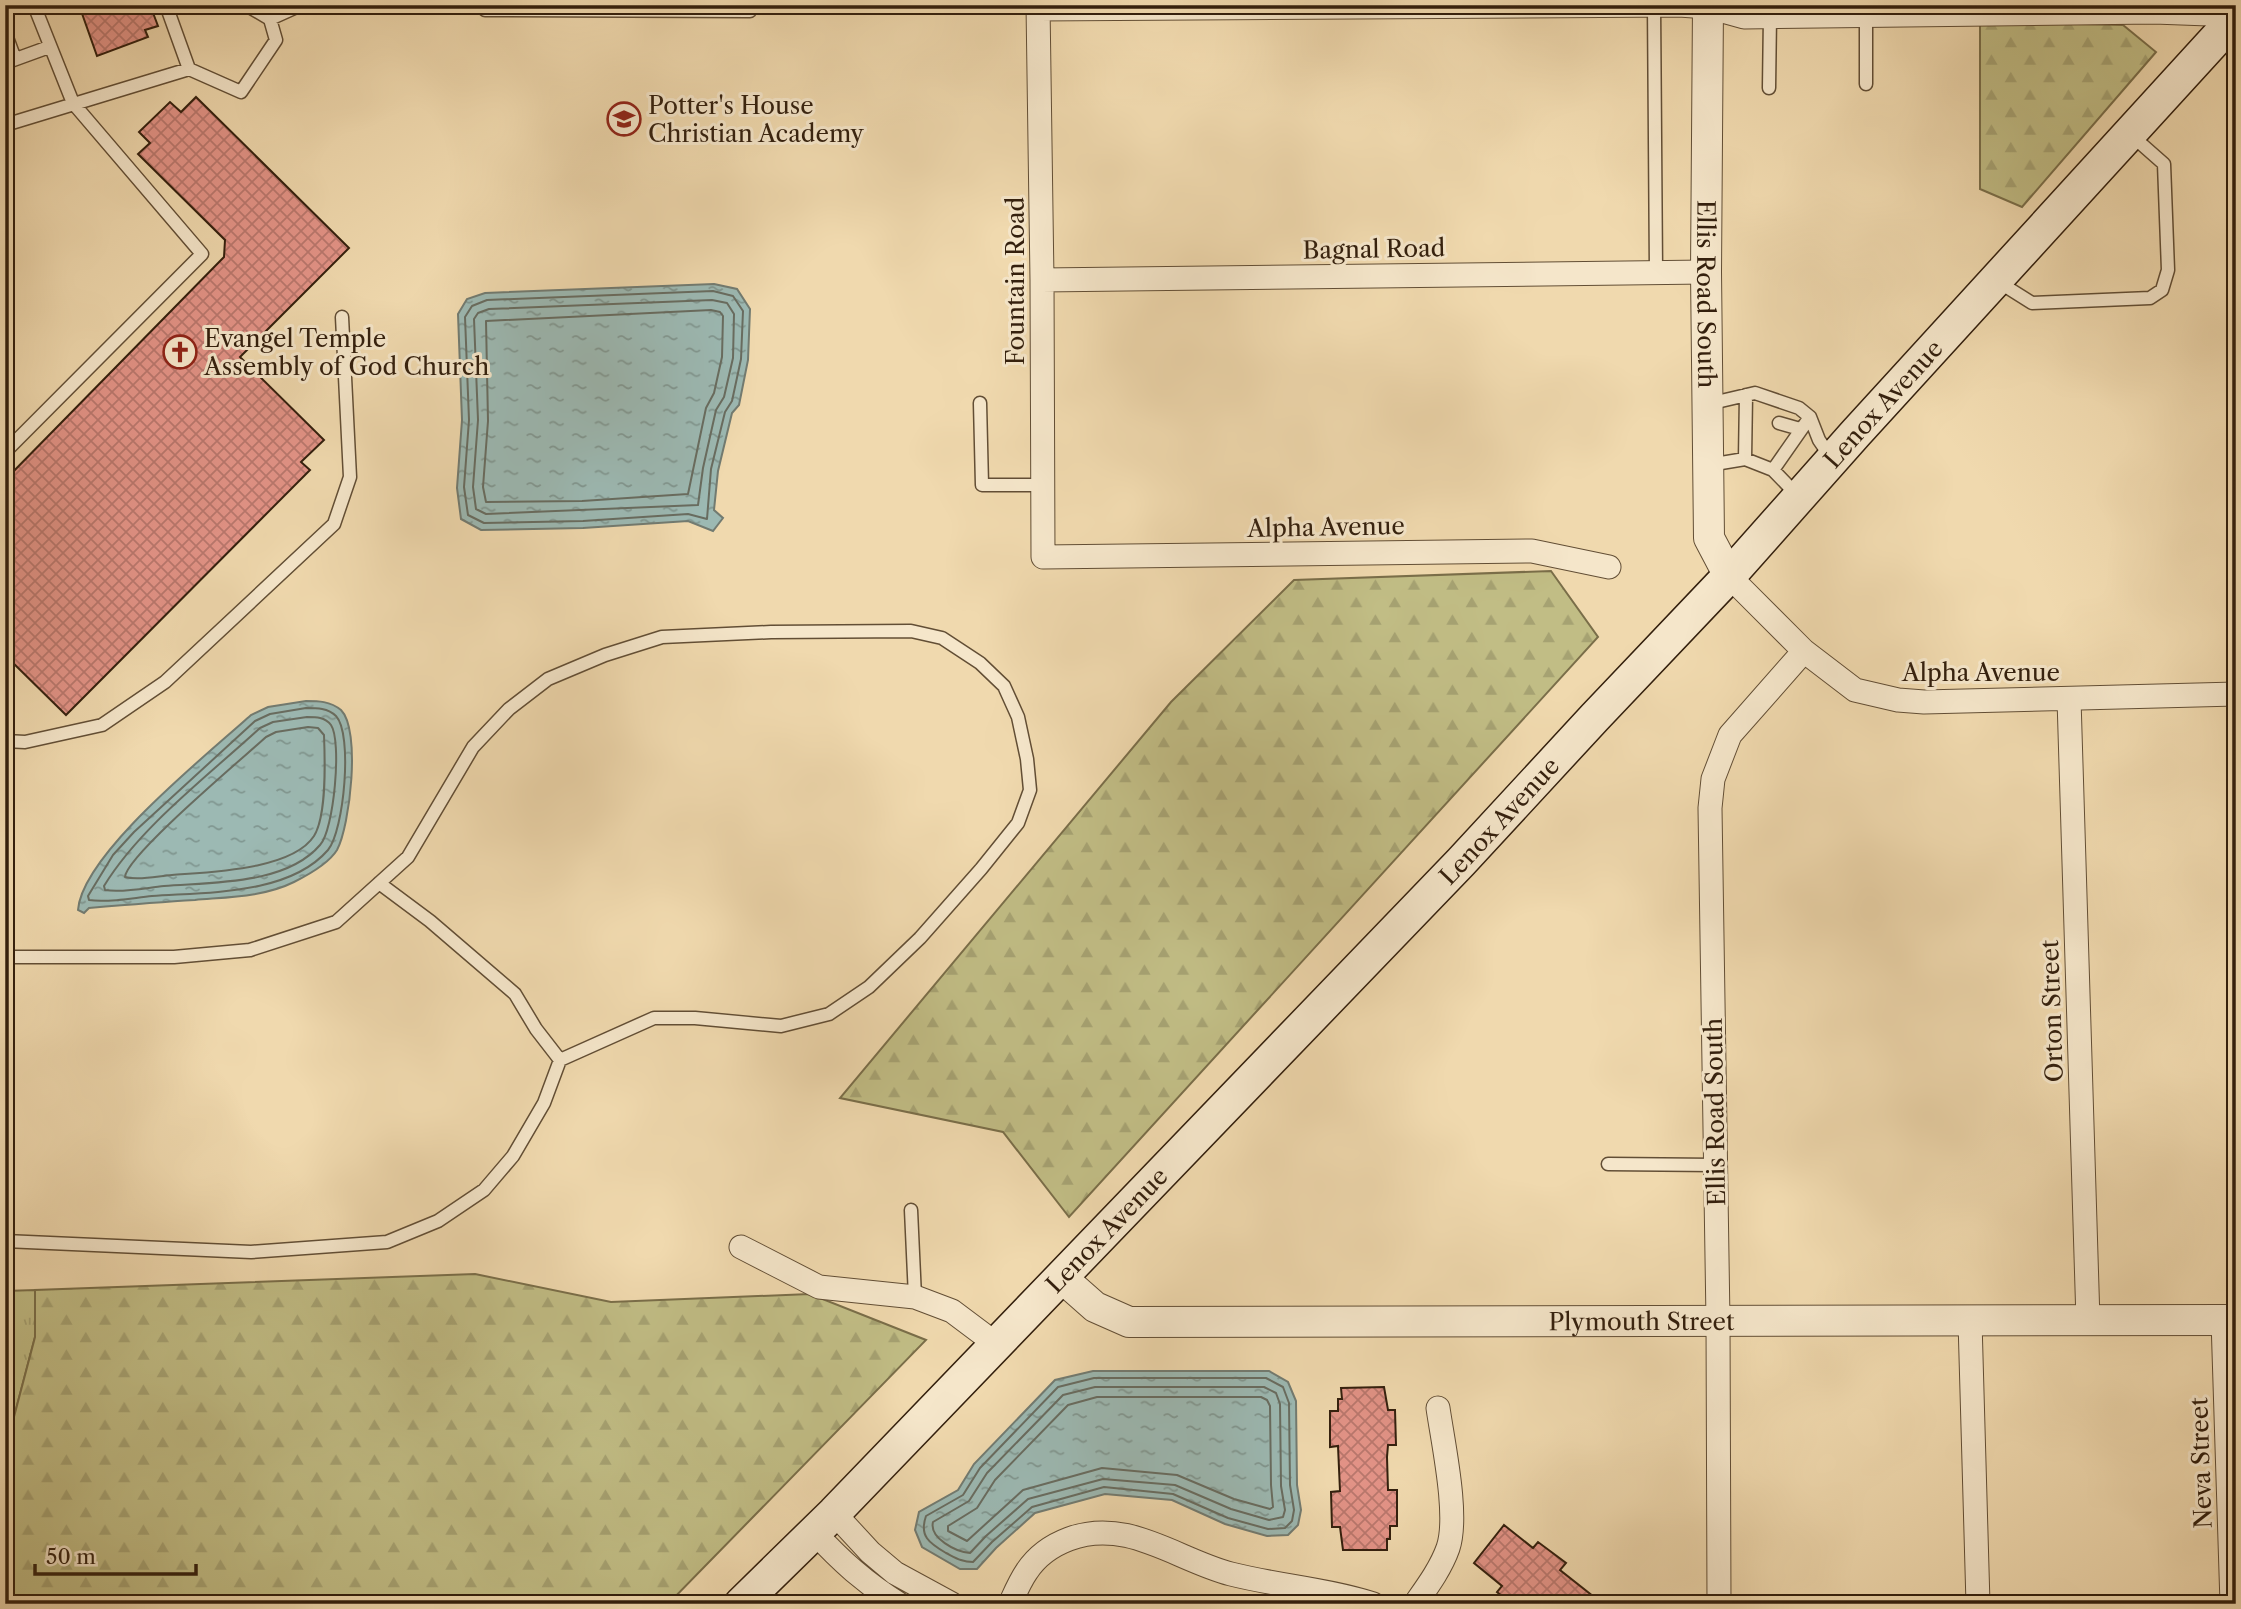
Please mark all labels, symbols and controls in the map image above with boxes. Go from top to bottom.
place label: Potter's House Christian Academy [648,91,865,148]
school or university icon: Potter's House Christian Academy [605,100,643,138]
street label: Fountain Road [1001,196,1030,365]
street label: Ellis Road South [1691,200,1722,388]
street label: Bagnal Road [1302,233,1446,265]
place label: Evangel Temple Assembly of God Church [203,324,489,381]
church icon: Evangel Temple Assembly of God Church [161,333,199,371]
street label: Lenox Avenue [1818,334,1948,474]
street label: Alpha Avenue [1246,511,1405,543]
street label: Alpha Avenue [1901,658,2060,687]
street label: Lenox Avenue [1433,751,1565,890]
street label: Orton Street [2035,939,2069,1083]
street label: Ellis Road South [1699,1018,1731,1206]
street label: Lenox Avenue [1040,1161,1173,1299]
street label: Plymouth Street [1548,1306,1735,1336]
street label: Neva Street [2184,1396,2218,1529]
scale bar [35,1532,196,1576]
text: 50 m [46,1544,96,1569]

